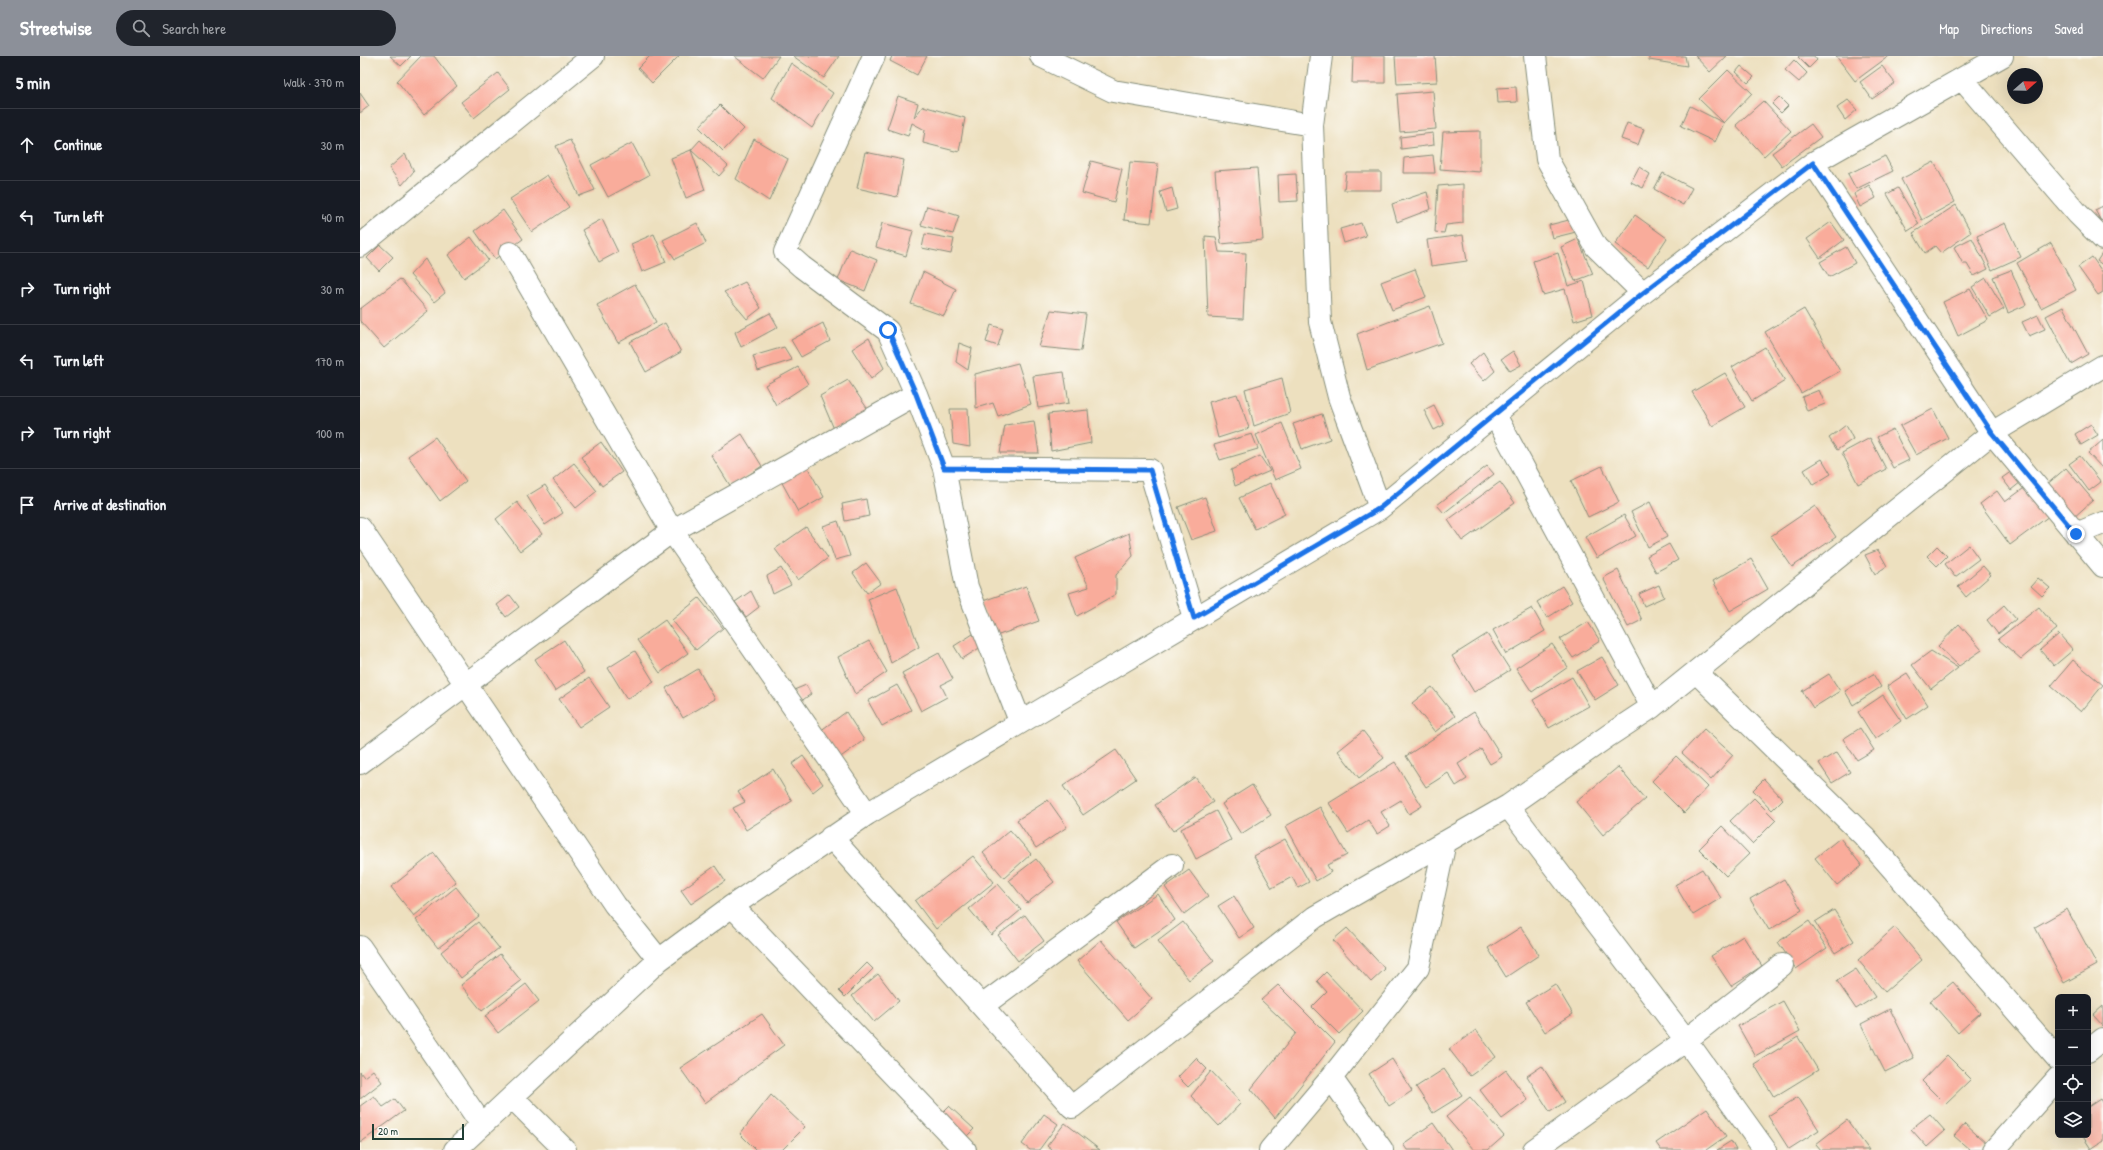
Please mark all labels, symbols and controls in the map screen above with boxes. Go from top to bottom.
search box [116,10,396,46]
text: Streetwise [20,15,92,41]
icon: search [130,17,152,39]
text: Search here [162,18,226,39]
text: Map [1939,19,1959,38]
text: Directions [1981,19,2032,38]
text: Saved [2054,19,2083,38]
north arrow [2007,68,2043,104]
text: 5 min [16,71,50,94]
text: Walk · 370 m [284,73,344,91]
icon: ahead [16,134,38,156]
text: Continue [54,134,102,155]
text: 30 m [321,136,344,154]
icon: left [16,206,38,228]
text: Turn left [54,206,104,227]
text: 40 m [321,208,344,226]
icon: right [16,278,38,300]
text: Turn right [54,278,110,299]
text: 30 m [321,280,344,298]
route start [879,321,897,339]
icon: left [16,350,38,372]
text: Turn left [54,350,104,371]
text: 170 m [315,352,344,370]
icon: right [16,422,38,444]
text: Turn right [54,422,110,443]
text: 100 m [316,424,344,442]
icon: arrive [16,494,38,516]
text: Arrive at destination [54,494,166,515]
route end [2067,525,2085,543]
map controls [2055,994,2091,1138]
button: + [2055,994,2091,1030]
button: − [2055,1030,2091,1066]
button: locate [2055,1066,2091,1102]
button: layers [2055,1102,2091,1138]
scale bar [372,1122,464,1141]
text: 20 m [378,1124,398,1138]

